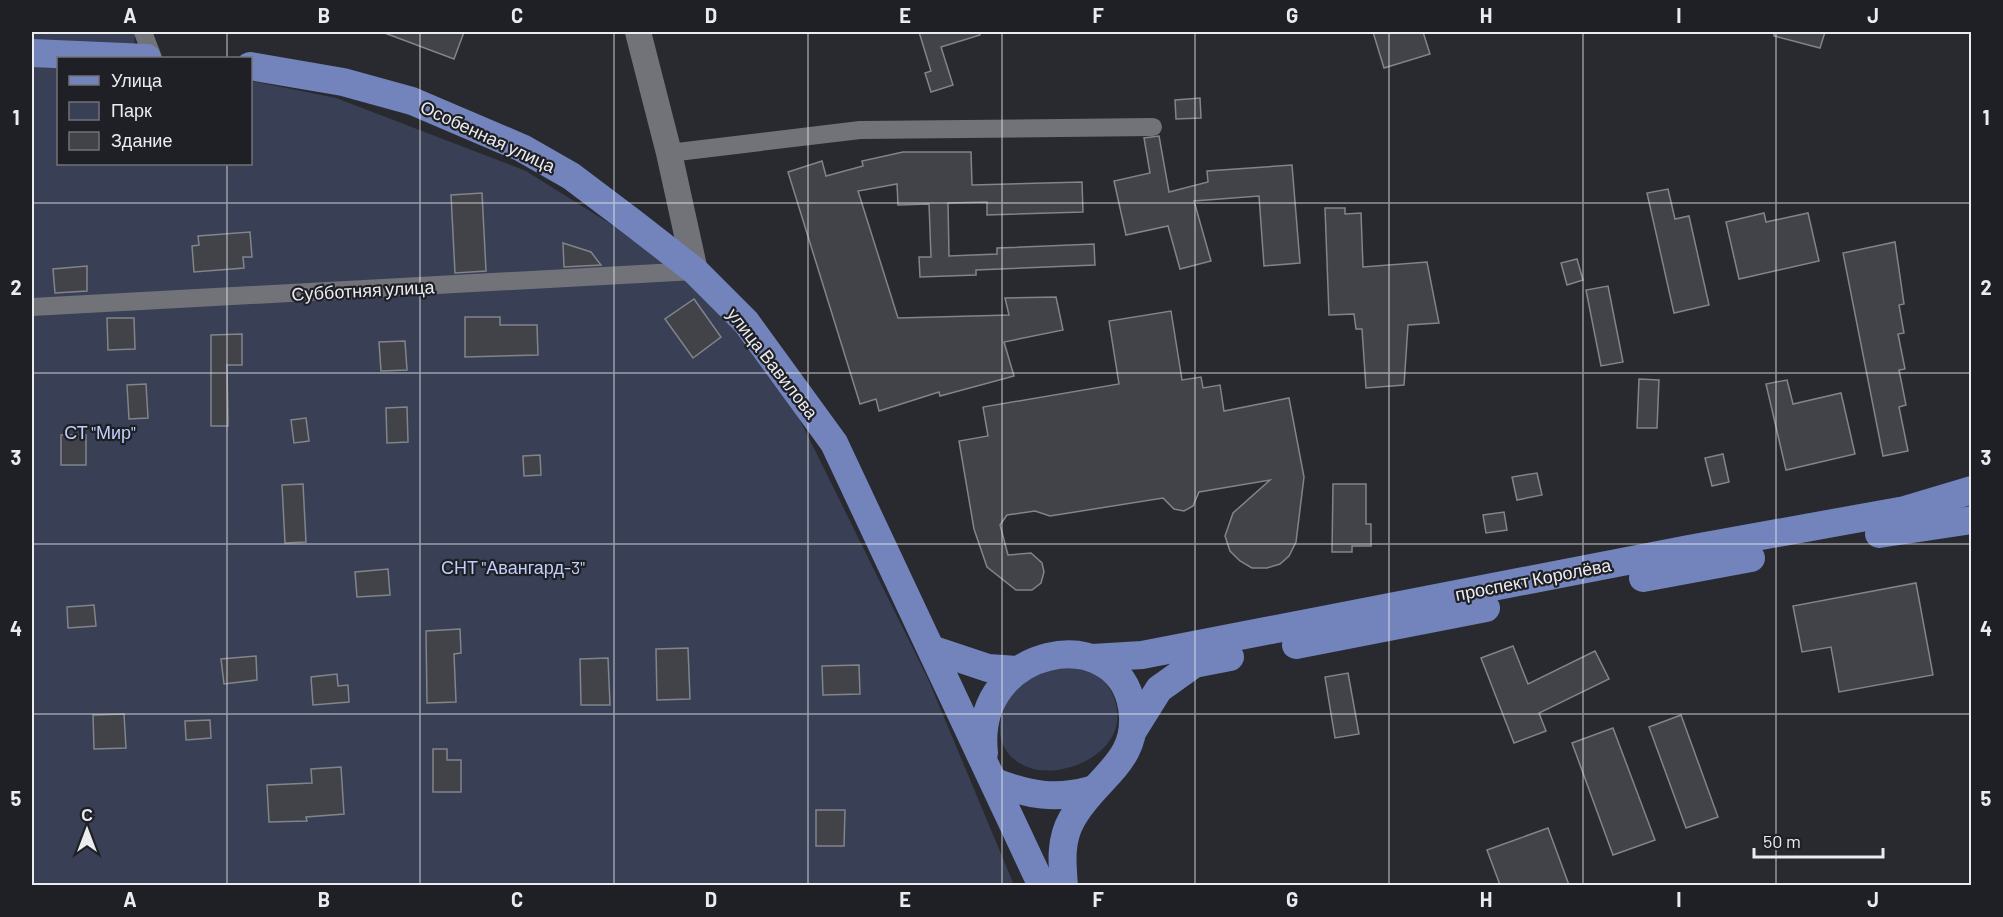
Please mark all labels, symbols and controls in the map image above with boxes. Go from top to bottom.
text: A [123,3,137,27]
text: B [318,3,330,27]
text: C [511,3,523,27]
text: D [705,3,717,27]
text: E [899,3,911,27]
text: F [1092,3,1104,27]
text: G [1286,3,1298,27]
text: H [1480,3,1492,27]
text: I [1676,3,1682,27]
text: J [1867,3,1879,27]
legend [57,57,252,165]
text: Улица [111,69,163,91]
street label: Особенная улица [417,95,560,177]
text: Парк [111,99,152,121]
text: 1 [12,105,20,129]
text: 1 [1982,105,1990,129]
text: Здание [111,129,172,151]
text: 2 [10,275,22,299]
street label: Субботняя улица [291,275,436,305]
text: 2 [1980,275,1992,299]
street label: улица Вавилова [723,303,824,424]
park label: СТ "Мир" [64,421,136,443]
text: 3 [11,445,21,469]
text: 3 [1981,445,1991,469]
street label: проспект Королёва [1453,553,1614,605]
park label: СНТ "Авангард-3" [441,556,585,578]
text: 4 [10,616,22,640]
text: 4 [1980,616,1992,640]
text: 5 [11,786,22,810]
text: 5 [1981,786,1992,810]
north arrow [57,800,117,860]
text: С [81,805,93,824]
scale bar [1754,821,1883,859]
text: 50 m [1763,830,1801,852]
text: A [123,887,137,911]
text: B [318,887,330,911]
text: C [511,887,523,911]
text: D [705,887,717,911]
text: E [899,887,911,911]
text: F [1092,887,1104,911]
text: G [1286,887,1298,911]
text: H [1480,887,1492,911]
text: I [1676,887,1682,911]
text: J [1867,887,1879,911]

